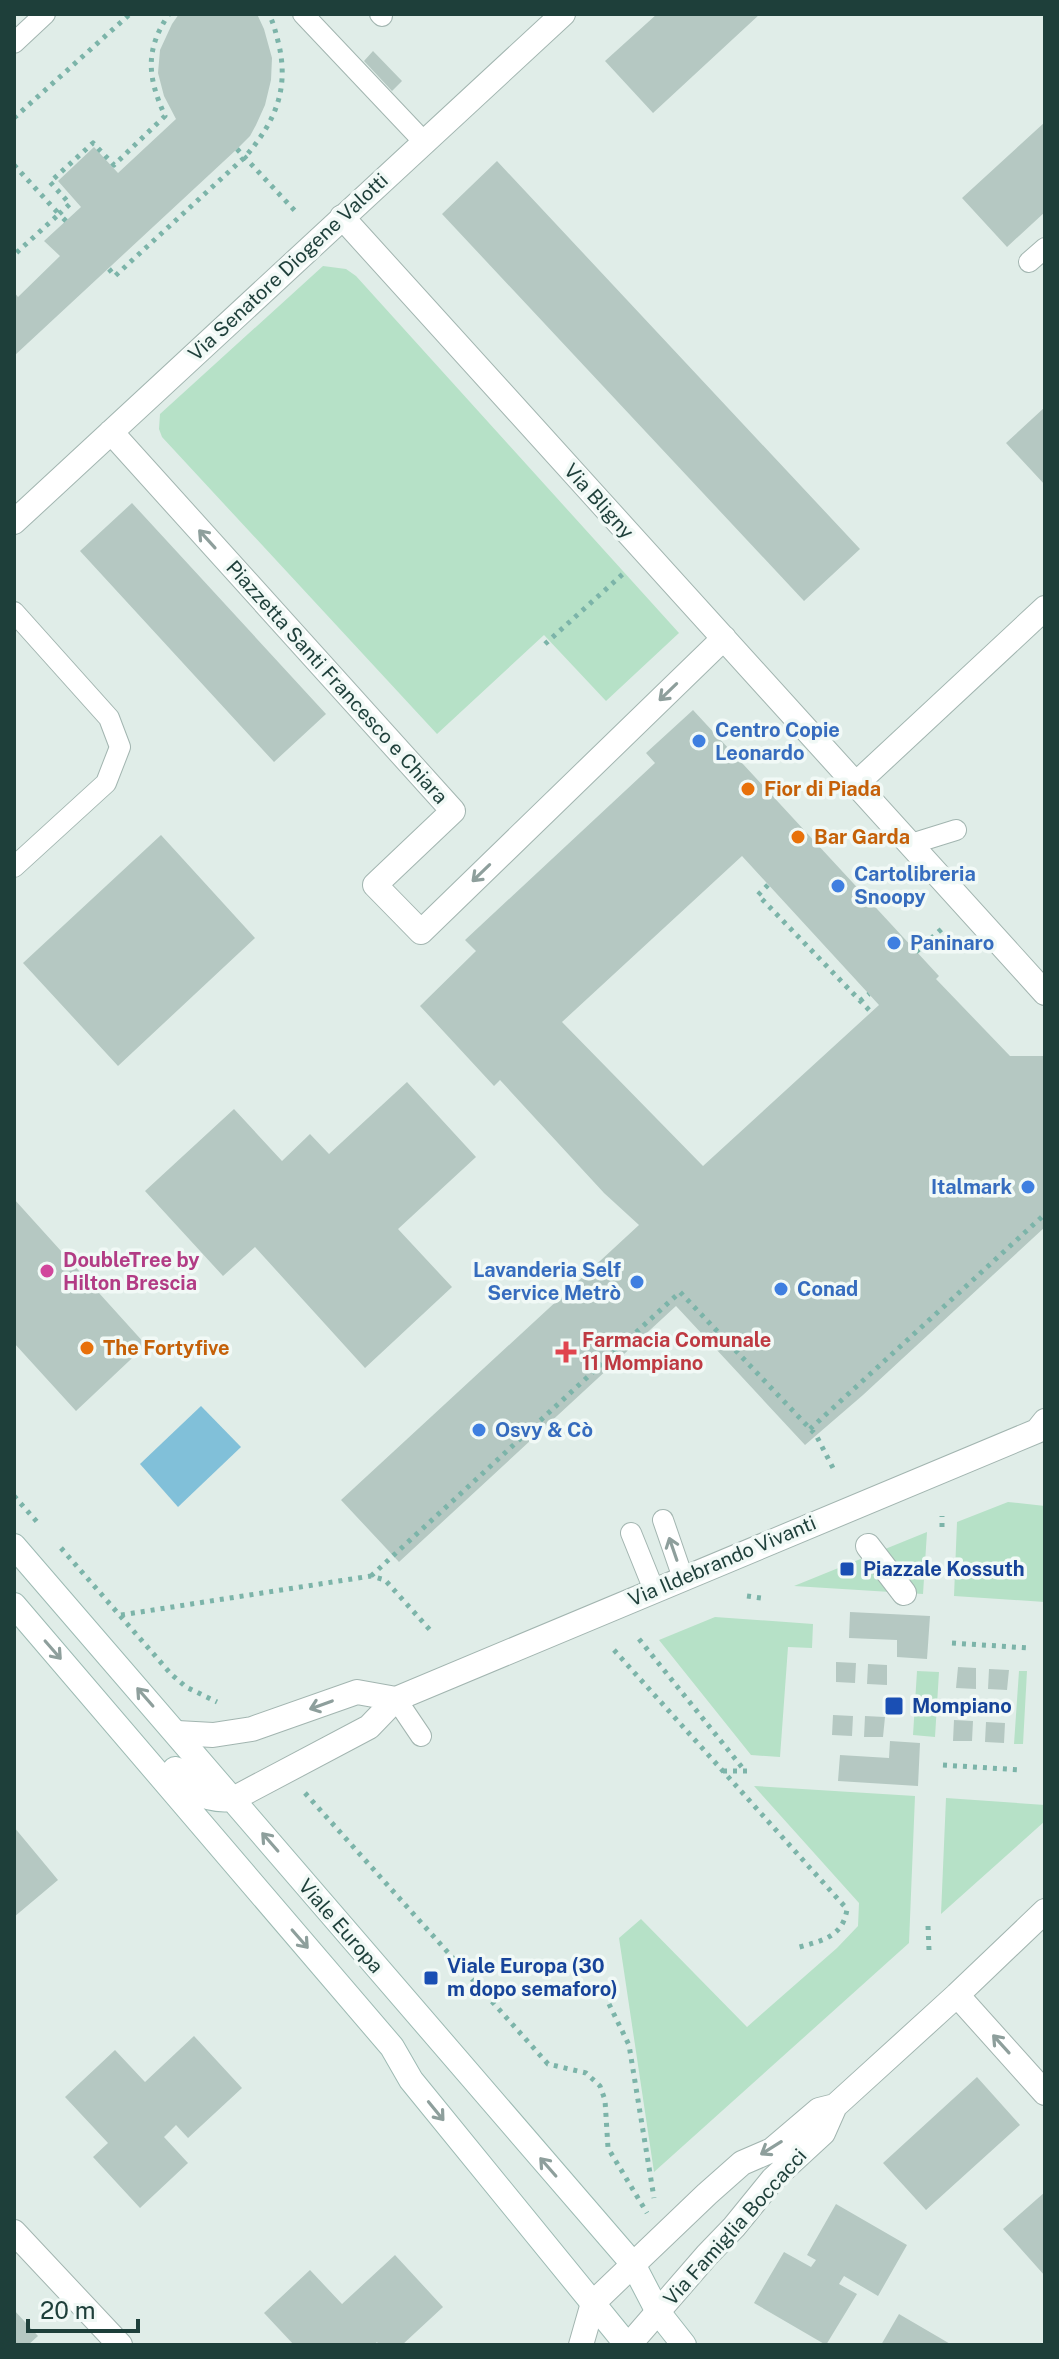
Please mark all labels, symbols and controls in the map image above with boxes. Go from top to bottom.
street label: Via Senatore Diogene Valotti [183,168,393,366]
street label: Via Bligny [559,458,639,544]
one-way arrow [199,529,217,549]
street label: Piazzetta Santi Francesco e Chiara [221,555,453,809]
one-way arrow [659,682,678,701]
place label: Centro Copie Leonardo [715,718,840,765]
marker: Centro Copie Leonardo [690,732,708,750]
place label: Fior di Piada [764,777,881,801]
marker: Fior di Piada [739,780,757,798]
place label: Bar Garda [814,825,910,849]
marker: Bar Garda [789,828,807,846]
place label: Cartolibreria Snoopy [854,862,976,909]
one-way arrow [471,864,491,883]
marker: Cartolibreria Snoopy [829,877,847,895]
place label: Paninaro [910,931,994,955]
marker: Paninaro [885,934,903,952]
place label: Italmark [931,1175,1012,1199]
marker: Italmark [1019,1178,1037,1196]
place label: DoubleTree by Hilton Brescia [63,1248,200,1295]
place label: Lavanderia Self Service Metrò [473,1258,621,1305]
marker: DoubleTree by Hilton Brescia [38,1262,56,1280]
marker: Lavanderia Self Service Metrò [628,1273,646,1291]
place label: Conad [797,1277,858,1301]
marker: Conad [772,1280,790,1298]
place label: Farmacia Comunale 11 Mompiano [582,1328,771,1375]
place label: The Fortyfive [103,1336,230,1360]
marker: The Fortyfive [78,1339,96,1357]
marker: Farmacia Comunale 11 Mompiano [557,1343,575,1361]
place label: Osvy & Cò [495,1418,593,1442]
marker: Osvy & Cò [470,1421,488,1439]
street label: Via Ildebrando Vivanti [625,1511,819,1611]
one-way arrow [665,1537,680,1562]
place label: Piazzale Kossuth [863,1557,1025,1581]
marker: Piazzale Kossuth [838,1560,856,1578]
one-way arrow [44,1639,62,1659]
one-way arrow [136,1688,154,1708]
place label: Mompiano [912,1694,1012,1718]
marker: Mompiano [883,1695,905,1717]
one-way arrow [309,1699,334,1713]
one-way arrow [261,1832,279,1853]
street label: Viale Europa [294,1874,388,1978]
one-way arrow [291,1928,309,1948]
place label: Viale Europa (30 m dopo semaforo) [447,1954,618,2001]
marker: Viale Europa (30 m dopo semaforo) [422,1969,440,1987]
one-way arrow [992,2034,1011,2055]
one-way arrow [427,2100,445,2121]
one-way arrow [761,2140,783,2157]
street label: Via Famiglia Boccacci [658,2144,812,2310]
one-way arrow [539,2157,557,2178]
scale bar [28,2283,138,2333]
text: 20 m [40,2296,96,2324]

